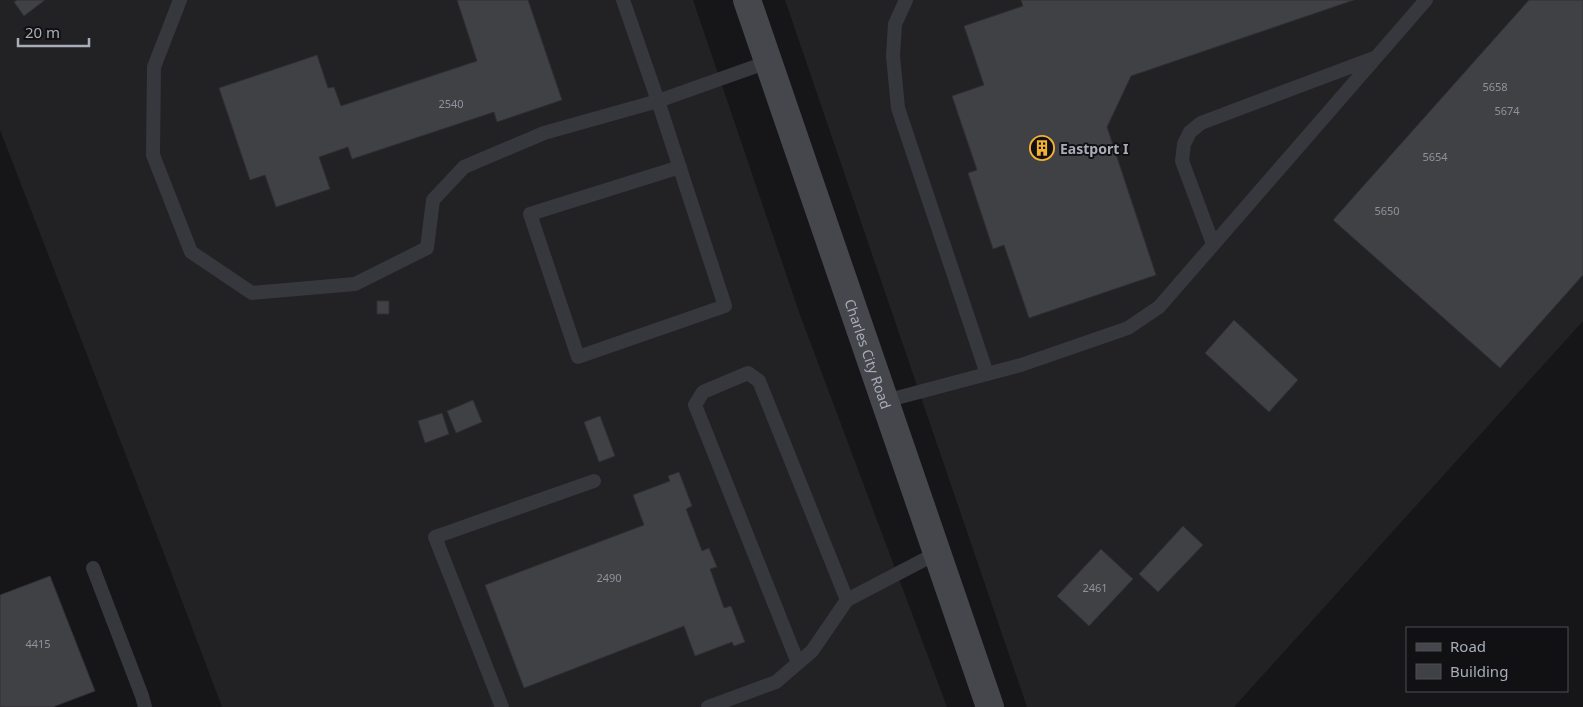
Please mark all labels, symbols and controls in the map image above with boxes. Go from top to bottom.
scale bar [18,15,89,47]
text: 20 m [25,22,60,42]
house number: 5658 [1482,79,1508,94]
house number: 2540 [438,96,464,111]
house number: 5674 [1494,103,1520,118]
building icon: Eastport I [1029,135,1055,161]
place label: Eastport I [1060,139,1128,158]
house number: 5654 [1422,149,1448,164]
house number: 5650 [1374,203,1400,218]
street label: Charles City Road [841,296,896,411]
house number: 2490 [596,570,622,585]
house number: 2461 [1082,580,1108,595]
legend [1406,627,1568,692]
house number: 4415 [25,636,51,651]
text: Road [1450,636,1486,656]
text: Building [1450,661,1508,681]

